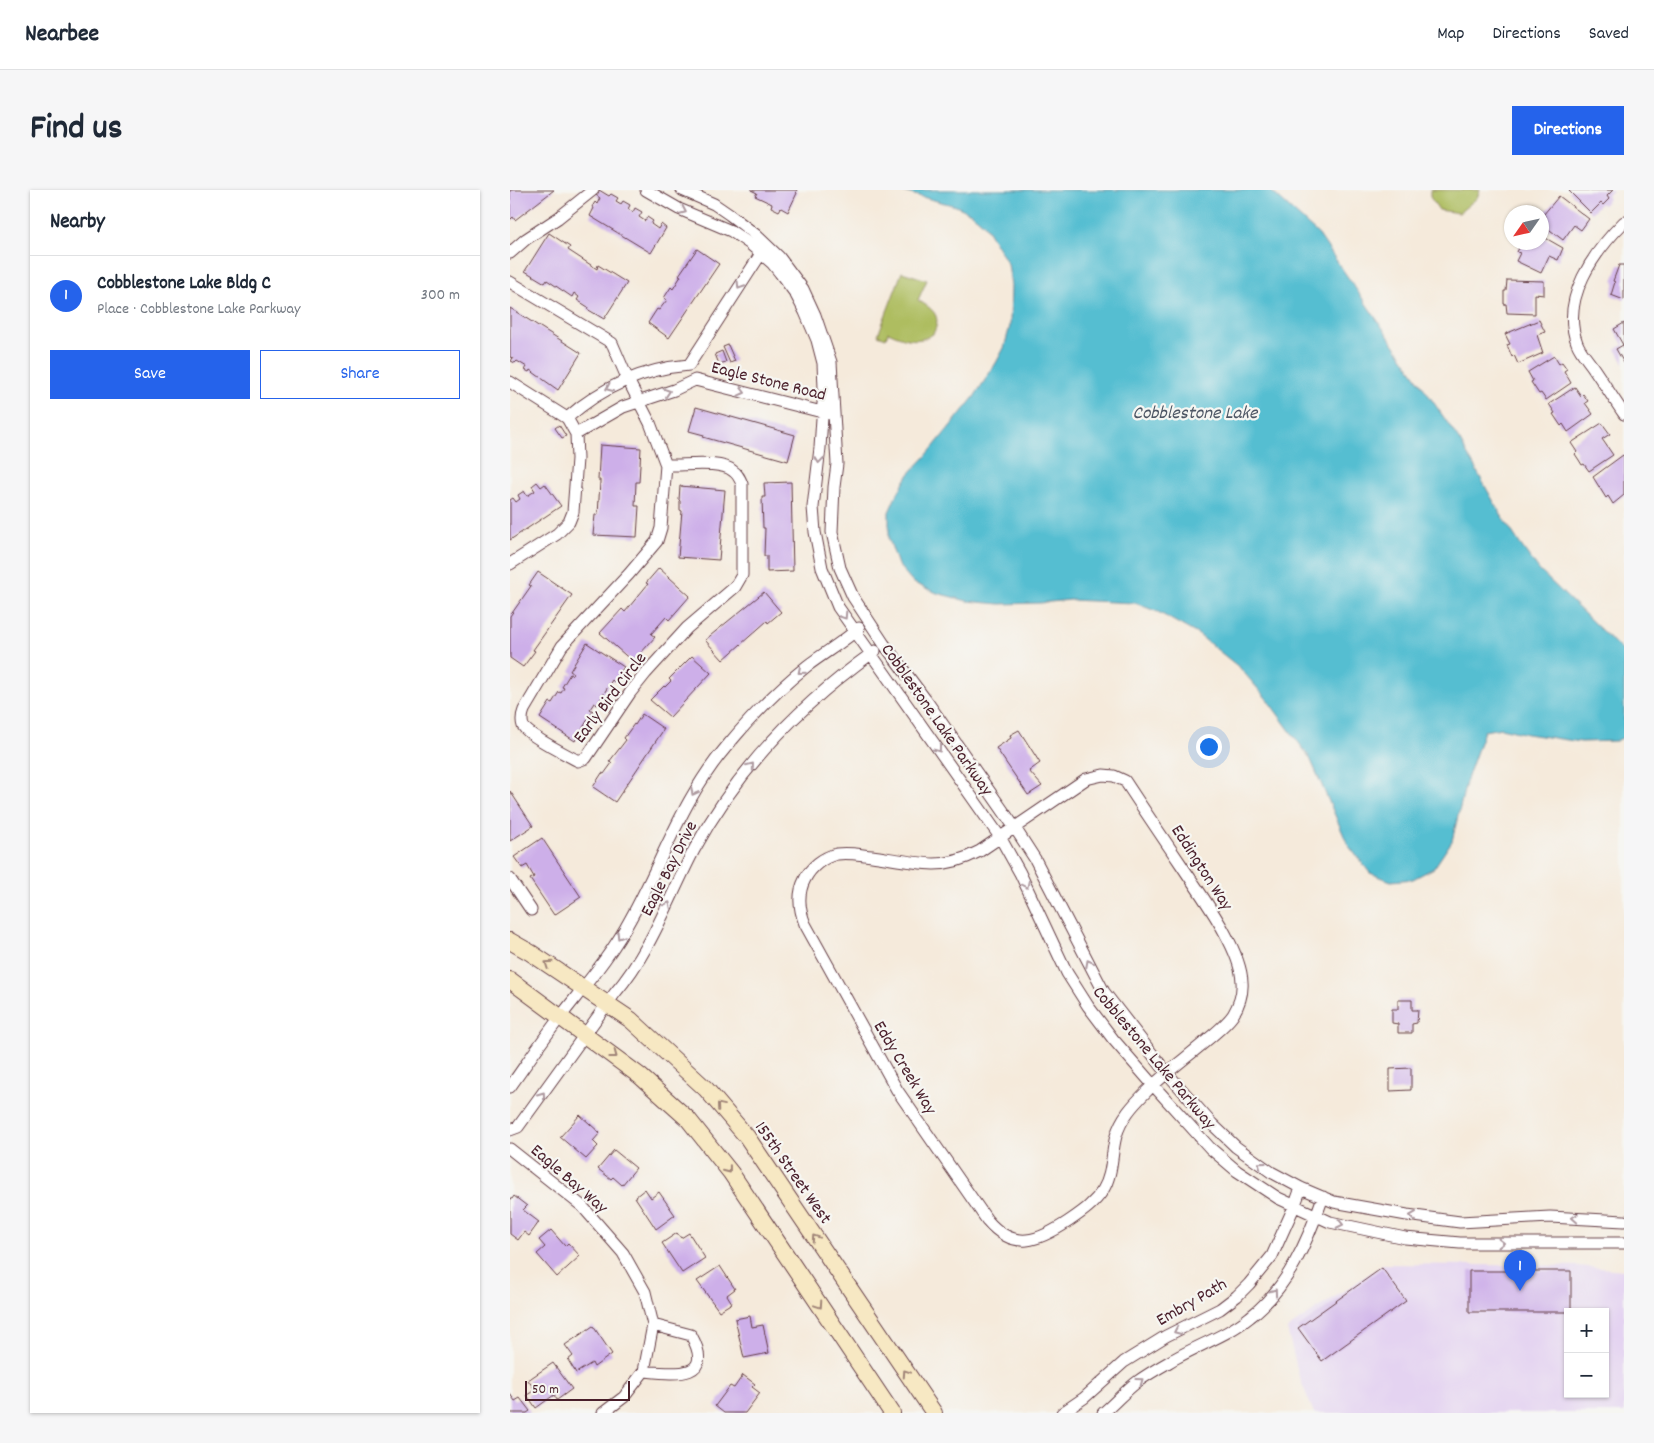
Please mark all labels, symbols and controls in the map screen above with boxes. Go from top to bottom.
text: Nearbee [25,18,99,52]
text: Map [1437,22,1464,47]
text: Directions [1492,22,1561,47]
text: Saved [1589,22,1629,47]
text: Find us [30,105,122,155]
button: Directions [1512,106,1624,155]
one-way arrow [678,204,687,215]
north arrow [1504,205,1549,250]
text: Nearby [50,208,105,238]
text: Cobblestone Lake Bldg C [97,271,271,298]
one-way arrow [736,280,746,289]
text: 1 [64,284,68,307]
text: 300 m [421,284,460,307]
text: Place · Cobblestone Lake Parkway [97,298,301,321]
button: Save [50,350,250,399]
button: Share [260,350,460,399]
street label: Eagle Stone Road [708,356,828,409]
one-way arrow [605,381,614,392]
one-way arrow [737,386,746,397]
one-way arrow [663,388,671,398]
water label: Cobblestone Lake [1133,401,1259,428]
one-way arrow [814,456,825,464]
one-way arrow [838,611,848,620]
street label: Cobblestone Lake Parkway [874,639,998,802]
street label: Early Bird Circle [568,648,654,749]
one-way arrow [798,665,807,674]
your location [1196,734,1222,760]
one-way arrow [933,743,941,752]
one-way arrow [745,763,753,772]
one-way arrow [690,787,700,796]
street label: Eagle Bay Drive [636,817,705,921]
street label: Eddington Way [1164,821,1238,917]
one-way arrow [1020,880,1030,889]
one-way arrow [661,901,672,910]
one-way arrow [616,931,626,940]
one-way arrow [1085,960,1095,969]
one-way arrow [544,961,553,970]
street label: Cobblestone Lake Parkway [1085,981,1221,1136]
street label: Eddy Creek Way [866,1017,942,1121]
one-way arrow [608,1050,617,1058]
one-way arrow [536,1092,544,1101]
one-way arrow [717,1103,726,1112]
street label: 155th Street West [747,1117,837,1230]
street label: Eagle Bay Way [524,1139,613,1221]
one-way arrow [1257,1162,1267,1171]
one-way arrow [723,1164,731,1173]
one-way arrow [1409,1211,1417,1222]
one-way arrow [1571,1213,1579,1224]
one-way arrow [1336,1218,1344,1229]
one-way arrow [812,1234,821,1244]
one-way arrow [1498,1238,1505,1248]
pin: 1 [1504,1250,1536,1291]
street label: Embry Path [1152,1273,1232,1333]
one-way arrow [1269,1289,1277,1298]
one-way arrow [813,1299,822,1308]
map controls [1564,1308,1609,1398]
button: + [1564,1308,1609,1353]
one-way arrow [1173,1324,1182,1335]
button: − [1564,1353,1609,1398]
one-way arrow [903,1369,912,1378]
scale bar [525,1378,630,1401]
one-way arrow [1134,1378,1144,1387]
text: 50 m [532,1380,559,1400]

